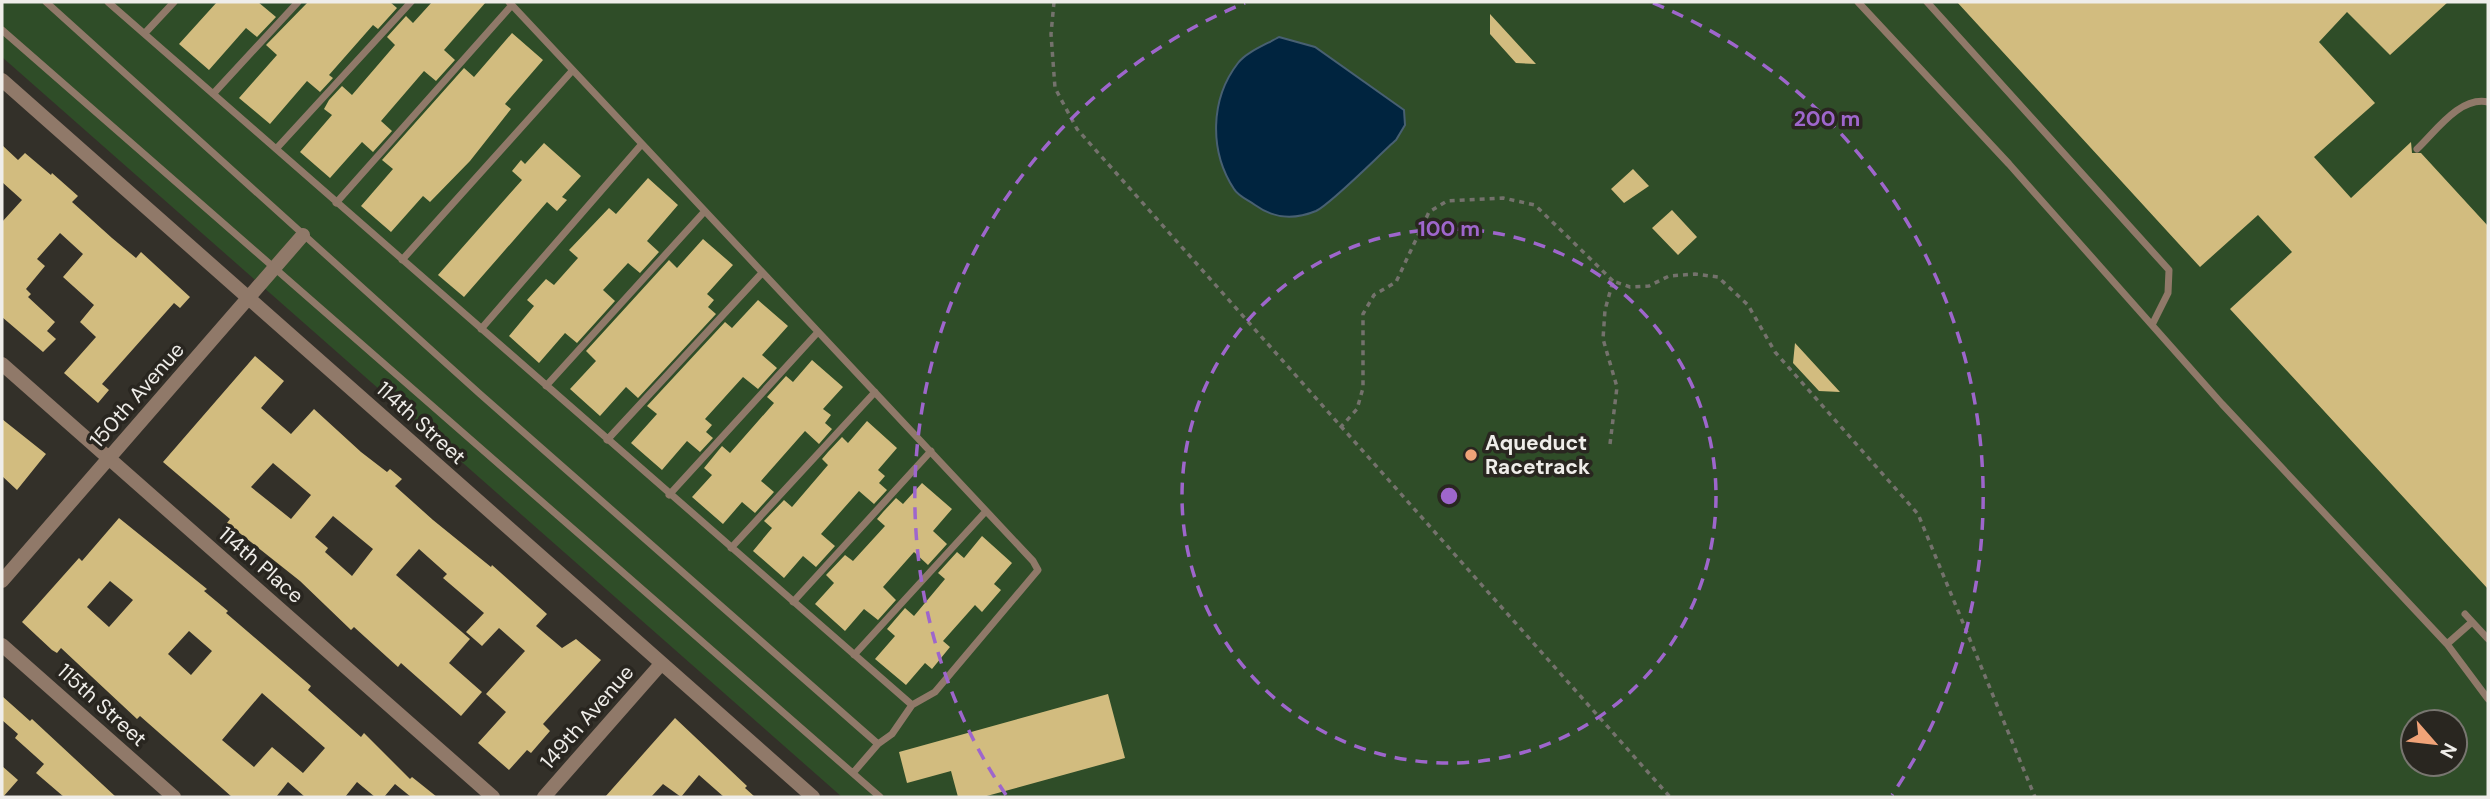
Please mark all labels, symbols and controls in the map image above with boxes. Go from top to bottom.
text: 200 m [1794,105,1860,133]
text: 100 m [1418,215,1480,243]
street label: 150th Avenue [83,336,191,454]
street label: 114th Street [370,375,472,471]
place label: Aqueduct Racetrack [1485,429,1590,481]
marker: Aqueduct Racetrack [1463,447,1479,463]
centre of rings [1437,484,1461,508]
street label: 114th Place [213,520,309,610]
street label: 115th Street [51,657,153,753]
street label: 149th Avenue [534,659,640,775]
north arrow [2399,708,2469,778]
text: N [2434,739,2463,763]

